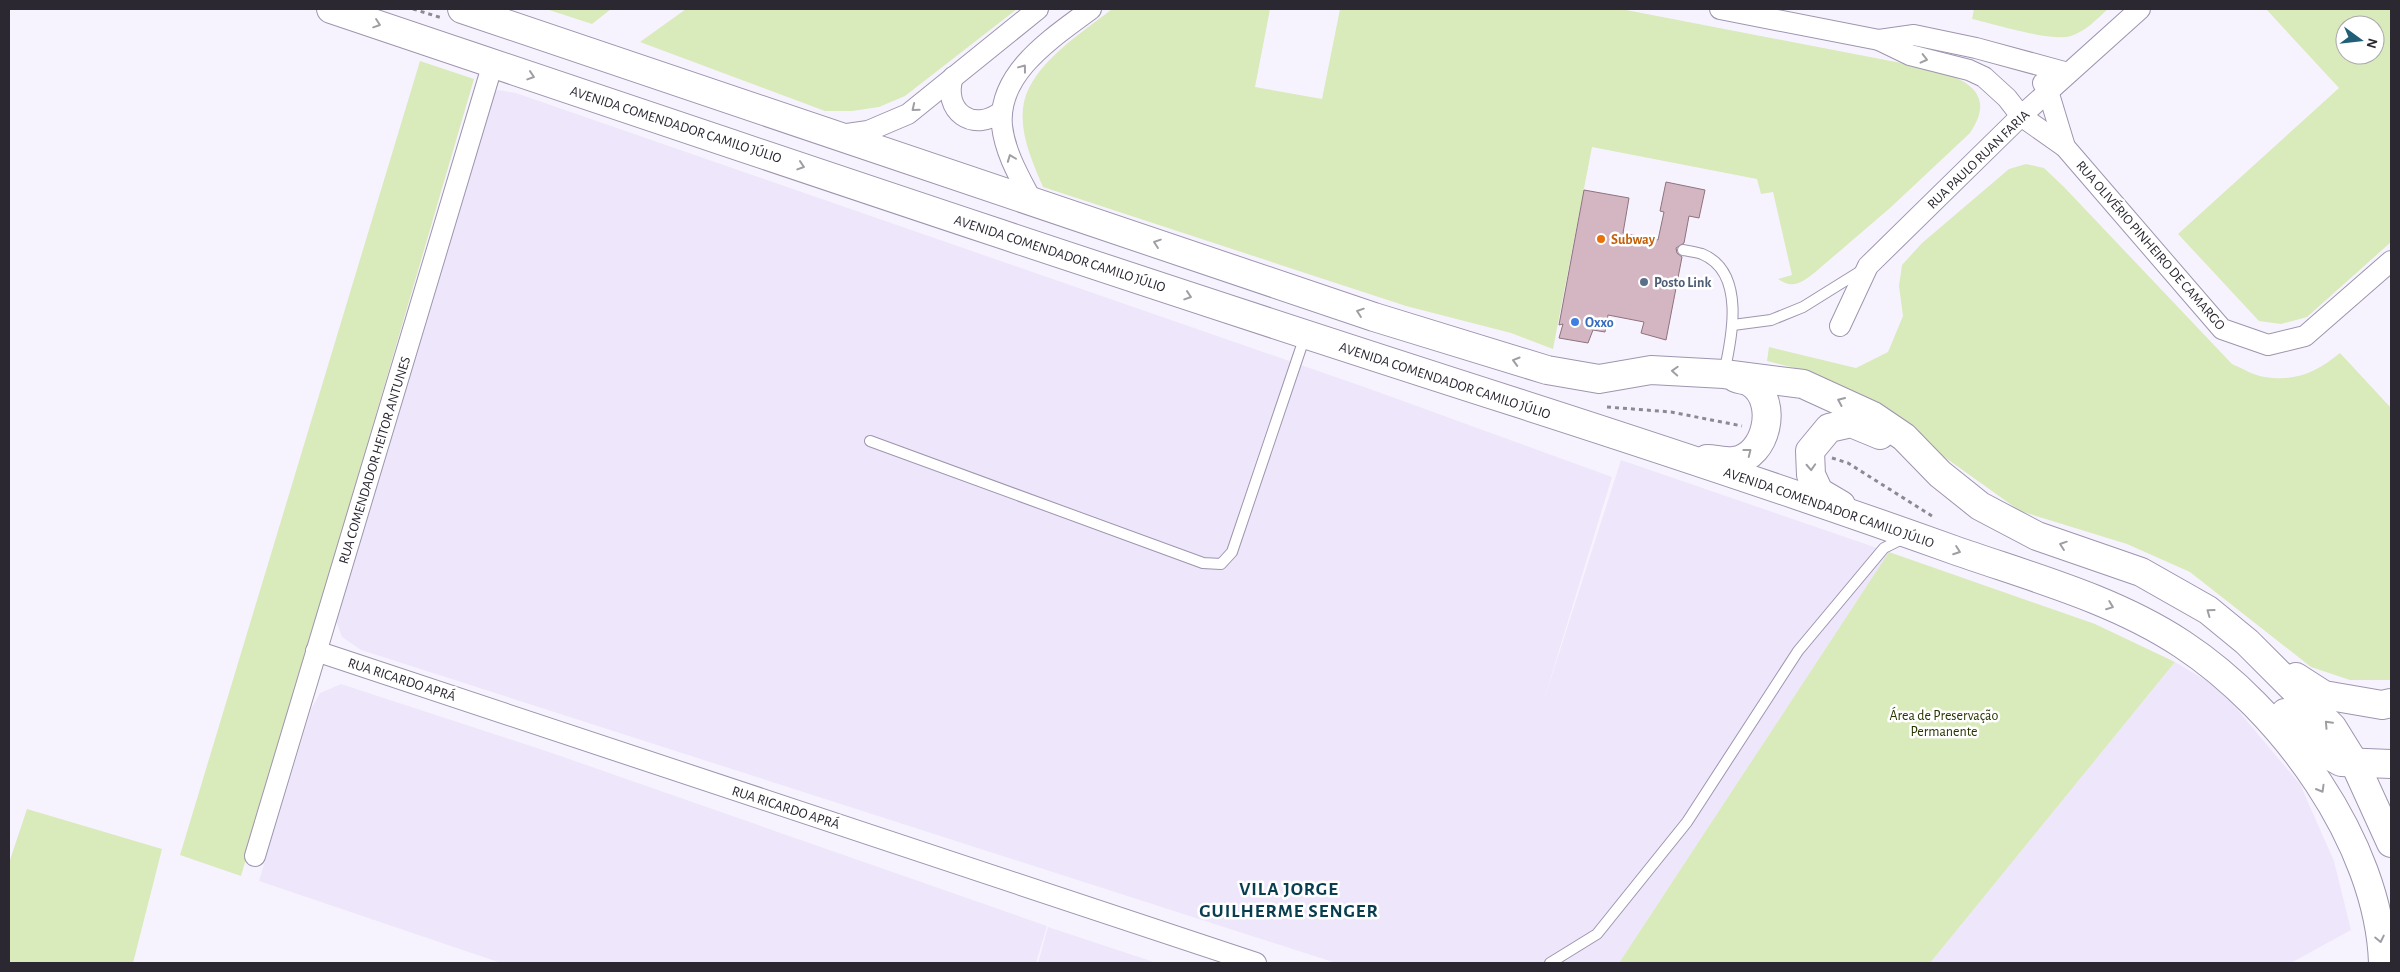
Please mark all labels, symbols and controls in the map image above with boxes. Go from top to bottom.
north arrow [2335,15,2385,65]
one-way arrow [372,18,381,28]
text: N [2364,37,2380,50]
one-way arrow [1919,53,1928,64]
one-way arrow [1018,65,1026,74]
one-way arrow [526,70,535,80]
street label: AVENIDA COMENDADOR CAMILO JÚLIO [568,81,784,166]
one-way arrow [912,103,921,111]
street label: RUA PAULO RUAN FARIA [1925,108,2032,212]
one-way arrow [1007,154,1017,162]
street label: RUA OLIVÉRIO PINHEIRO DE CAMARGO [2073,157,2230,333]
one-way arrow [797,161,805,171]
street label: AVENIDA COMENDADOR CAMILO JÚLIO [952,210,1168,295]
marker: Subway [1595,233,1607,245]
place label: Subway [1611,233,1656,247]
one-way arrow [1153,239,1162,249]
marker: Posto Link [1638,276,1650,288]
place label: Posto Link [1654,276,1711,290]
one-way arrow [1183,290,1191,300]
one-way arrow [1357,308,1365,318]
marker: Oxxo [1569,316,1581,328]
place label: Oxxo [1585,316,1614,330]
street label: AVENIDA COMENDADOR CAMILO JÚLIO [1337,337,1553,422]
street label: RUA COMENDADOR HEITOR ANTUNES [337,355,413,566]
one-way arrow [1512,356,1520,366]
one-way arrow [1671,366,1679,377]
one-way arrow [1837,397,1846,408]
one-way arrow [1743,449,1752,458]
street label: AVENIDA COMENDADOR CAMILO JÚLIO [1722,462,1937,551]
one-way arrow [1806,464,1816,472]
one-way arrow [2059,541,2068,551]
one-way arrow [1952,545,1960,555]
one-way arrow [2105,600,2113,610]
one-way arrow [2206,609,2216,618]
street label: RUA RICARDO APRÁ [346,653,458,704]
park label: Área de Preservação Permanente [1890,706,1999,739]
one-way arrow [2325,720,2334,729]
street label: RUA RICARDO APRÁ [730,781,842,832]
one-way arrow [2315,784,2325,793]
district label: VILA JORGE GUILHERME SENGER [1199,880,1379,921]
one-way arrow [2375,935,2385,944]

